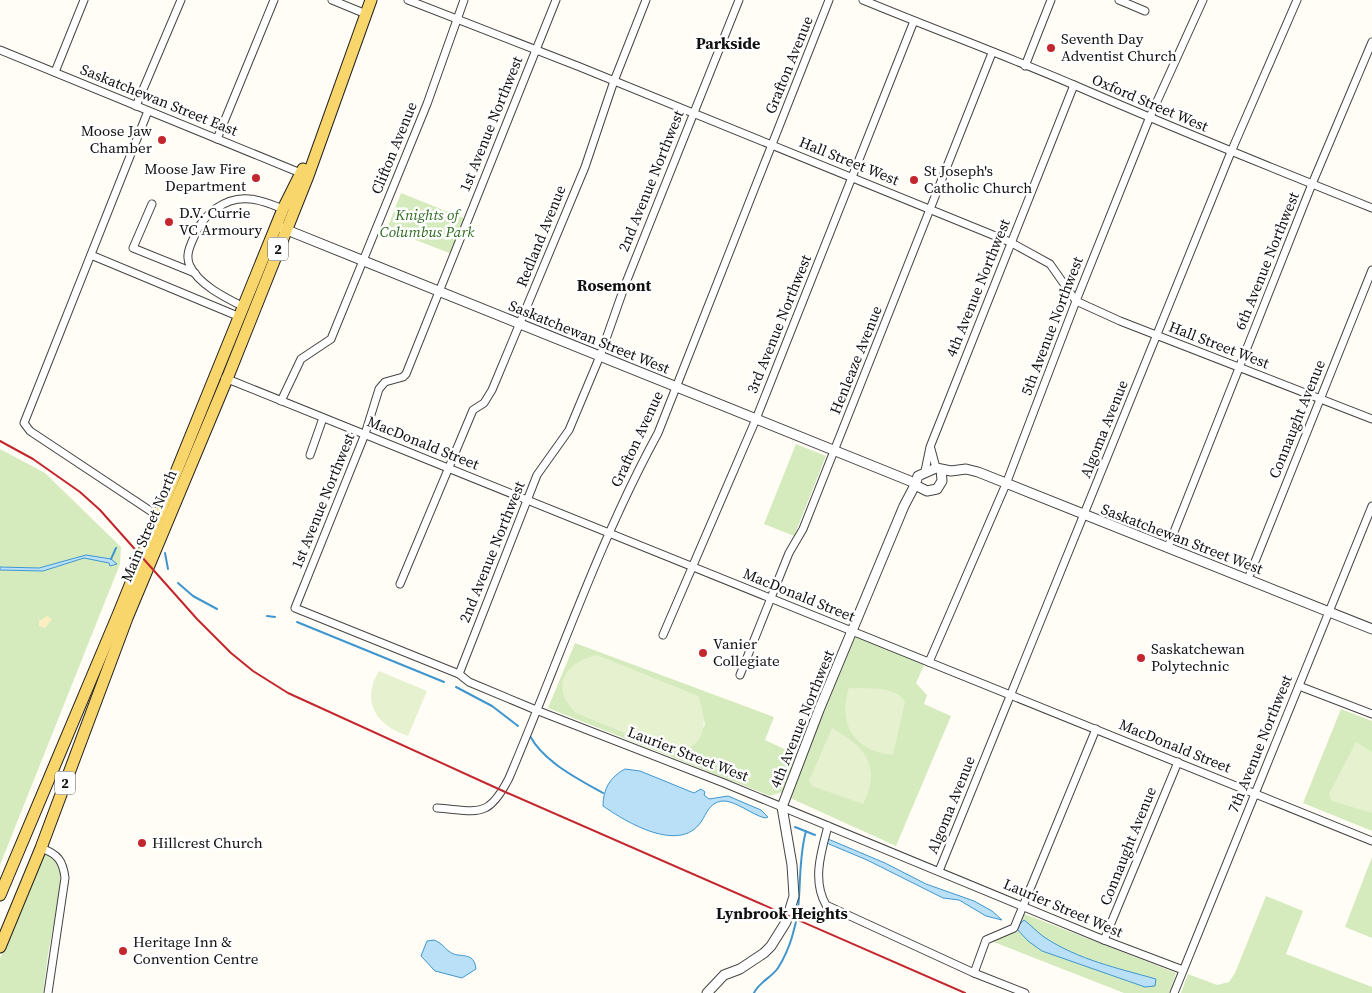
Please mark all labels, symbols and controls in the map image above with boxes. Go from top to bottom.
street label: Grafton Avenue [759,12,818,117]
place label: Seventh Day Adventist Church [1061,28,1177,66]
district label: Parkside [696,32,760,54]
marker: Seventh Day Adventist Church [1045,42,1057,54]
street label: 1st Avenue Northwest [454,53,527,195]
street label: Saskatchewan Street East [77,58,241,141]
street label: Oxford Street West [1089,69,1212,137]
street label: Clifton Avenue [365,98,422,197]
street label: 2nd Avenue Northwest [613,107,689,255]
place label: Moose Jaw Chamber [81,120,153,158]
street label: Hall Street West [796,131,902,190]
marker: Moose Jaw Chamber [156,134,168,146]
place label: Moose Jaw Fire Department [144,158,246,196]
place label: St Joseph's Catholic Church [924,160,1032,198]
marker: Moose Jaw Fire Department [250,172,262,184]
marker: St Joseph's Catholic Church [908,174,920,186]
street label: Redland Avenue [511,182,571,290]
street label: 6th Avenue Northwest [1229,189,1304,333]
place label: D.V. Currie VC Armoury [179,202,262,240]
park label: Knights of Columbus Park [380,204,475,242]
marker: D.V. Currie VC Armoury [163,216,175,228]
street label: 4th Avenue Northwest [940,216,1015,360]
road number: 2 [268,238,288,260]
street label: 3rd Avenue Northwest [741,251,816,396]
street label: 5th Avenue Northwest [1015,253,1088,398]
district label: Rosemont [577,274,651,296]
street label: Saskatchewan Street West [506,295,673,378]
street label: Henleaze Avenue [824,302,887,417]
street label: Hall Street West [1166,316,1272,373]
street label: Connaught Avenue [1263,356,1330,481]
street label: Algoma Avenue [1074,376,1133,481]
street label: Grafton Avenue [605,387,668,490]
street label: MacDonald Street [364,411,482,475]
street label: 1st Avenue Northwest [286,430,359,572]
street label: Main Street North [115,467,182,585]
street label: 2nd Avenue Northwest [454,478,530,626]
street label: Saskatchewan Street West [1098,498,1266,579]
street label: MacDonald Street [740,563,858,627]
place label: Vanier Collegiate [713,633,780,671]
place label: Saskatchewan Polytechnic [1151,638,1245,676]
marker: Vanier Collegiate [697,647,709,659]
street label: 4th Avenue Northwest [764,647,839,791]
marker: Saskatchewan Polytechnic [1135,652,1147,664]
street label: 7th Avenue Northwest [1222,672,1297,816]
street label: MacDonald Street [1116,714,1234,778]
street label: Laurier Street West [625,721,752,786]
street label: Algoma Avenue [921,752,980,857]
road number: 2 [55,771,75,794]
street label: Connaught Avenue [1094,783,1161,908]
place label: Hillcrest Church [152,832,263,853]
marker: Hillcrest Church [136,837,148,849]
street label: Laurier Street West [1000,873,1126,942]
district label: Lynbrook Heights [716,902,848,924]
place label: Heritage Inn & Convention Centre [133,931,259,969]
marker: Heritage Inn & Convention Centre [117,945,129,957]

